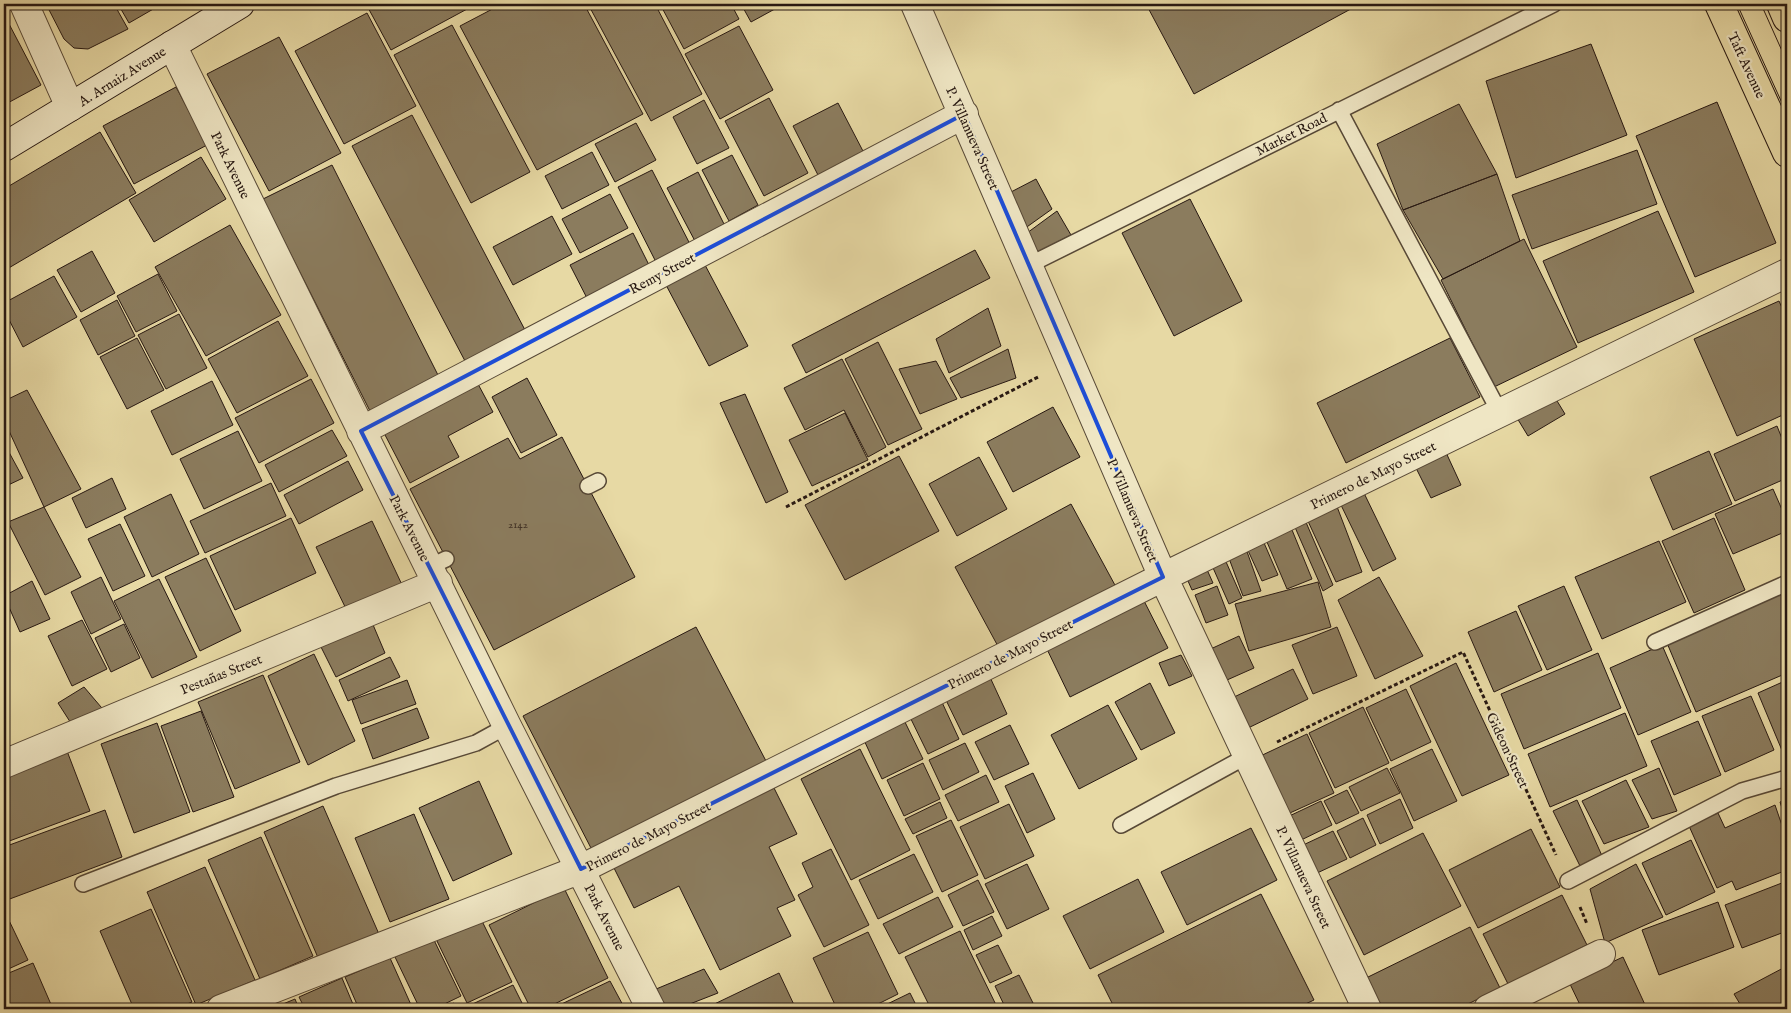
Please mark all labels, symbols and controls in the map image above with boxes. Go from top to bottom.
street label: Taft Avenue [1723,29,1769,102]
street label: A. Arnaiz Avenue [75,42,170,112]
street label: P. Villanueva Street [941,84,1003,193]
street label: Market Road [1253,109,1331,161]
street label: Park Avenue [206,129,254,202]
street label: Remy Street [626,249,699,299]
street label: Primero de Mayo Street [1307,437,1440,514]
street label: P. Villanueva Street [1102,456,1162,565]
street label: Park Avenue [385,492,434,565]
house number: 2142 [508,518,528,532]
street label: Primero de Mayo Street [945,615,1076,694]
street label: Pestañas Street [178,650,265,699]
street label: Gideon Street [1482,710,1533,791]
street label: Primero de Mayo Street [583,797,714,876]
street label: P. Villanueva Street [1271,823,1335,932]
street label: Park Avenue [580,881,629,954]

